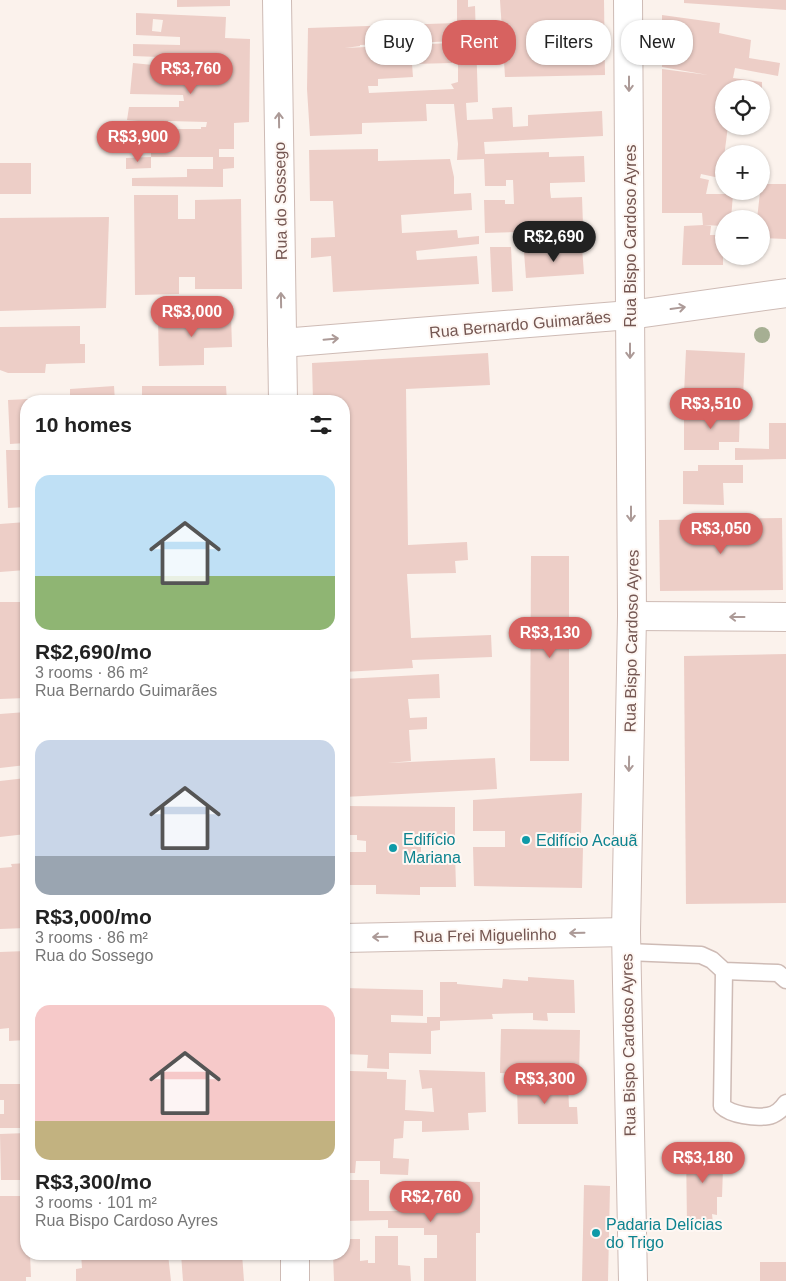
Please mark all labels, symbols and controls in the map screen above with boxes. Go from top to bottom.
chip: Buy [365,20,432,65]
chip: Rent [442,20,516,65]
chip: Filters [526,20,611,65]
chip: New [621,20,693,65]
pin: R$3,760 [145,52,237,95]
text: R$3,760 [161,60,221,77]
one-way arrow [624,75,634,91]
map controls [715,80,770,265]
button: locate [715,80,770,135]
one-way arrow [274,112,284,128]
pin: R$3,900 [92,120,184,163]
text: R$3,900 [108,128,168,145]
street label: Rua do Sossego [271,142,290,260]
street label: Rua Bispo Cardoso Ayres [622,145,639,327]
button: + [715,145,770,200]
button: − [715,210,770,265]
pin: R$2,690 [508,220,600,263]
text: R$2,690 [524,228,584,245]
one-way arrow [276,292,286,308]
pin: R$3,000 [146,296,238,338]
text: R$3,000 [162,303,222,320]
one-way arrow [670,303,686,313]
street label: Rua Bernardo Guimarães [428,308,612,341]
one-way arrow [322,334,338,344]
one-way arrow [625,342,635,359]
pin: R$3,510 [665,388,757,430]
text: R$3,510 [681,395,741,412]
icon: filters [307,411,335,439]
text: 10 homes [35,413,132,436]
one-way arrow [626,505,636,521]
icon: home [140,508,230,598]
pin: R$3,050 [675,512,767,555]
text: R$3,050 [691,520,751,537]
street label: Rua Bispo Cardoso Ayres [621,549,642,733]
one-way arrow [730,612,746,622]
pin: R$3,130 [504,616,596,659]
text: R$3,130 [520,624,580,641]
text: R$2,690/mo [35,640,152,663]
text: 3 rooms · 86 m² [35,664,148,681]
text: Rua Bernardo Guimarães [35,682,217,699]
one-way arrow [624,755,634,771]
icon: home [140,773,230,863]
place label: Edifício Mariana [403,831,461,866]
place label: Edifício Acauã [536,832,638,849]
marker: Edifício Acauã [520,834,532,846]
marker: Edifício Mariana [387,842,399,854]
text: R$3,000/mo [35,905,152,928]
street label: Rua Frei Miguelinho [413,926,557,945]
one-way arrow [570,928,586,938]
text: 3 rooms · 86 m² [35,929,148,946]
one-way arrow [372,932,388,942]
text: Rua do Sossego [35,947,153,964]
street label: Rua Bispo Cardoso Ayres [618,953,639,1137]
icon: home [140,1038,230,1128]
pin: R$3,300 [499,1062,591,1105]
text: R$3,300 [515,1070,575,1087]
pin: R$3,180 [657,1142,749,1184]
text: R$3,180 [673,1149,733,1166]
text: R$3,300/mo [35,1170,152,1193]
pin: R$2,760 [385,1180,477,1223]
text: R$2,760 [401,1188,461,1205]
text: 3 rooms · 101 m² [35,1194,157,1211]
text: Rua Bispo Cardoso Ayres [35,1212,218,1229]
place label: Padaria Delícias do Trigo [606,1216,723,1251]
marker: Padaria Delícias do Trigo [590,1227,602,1239]

